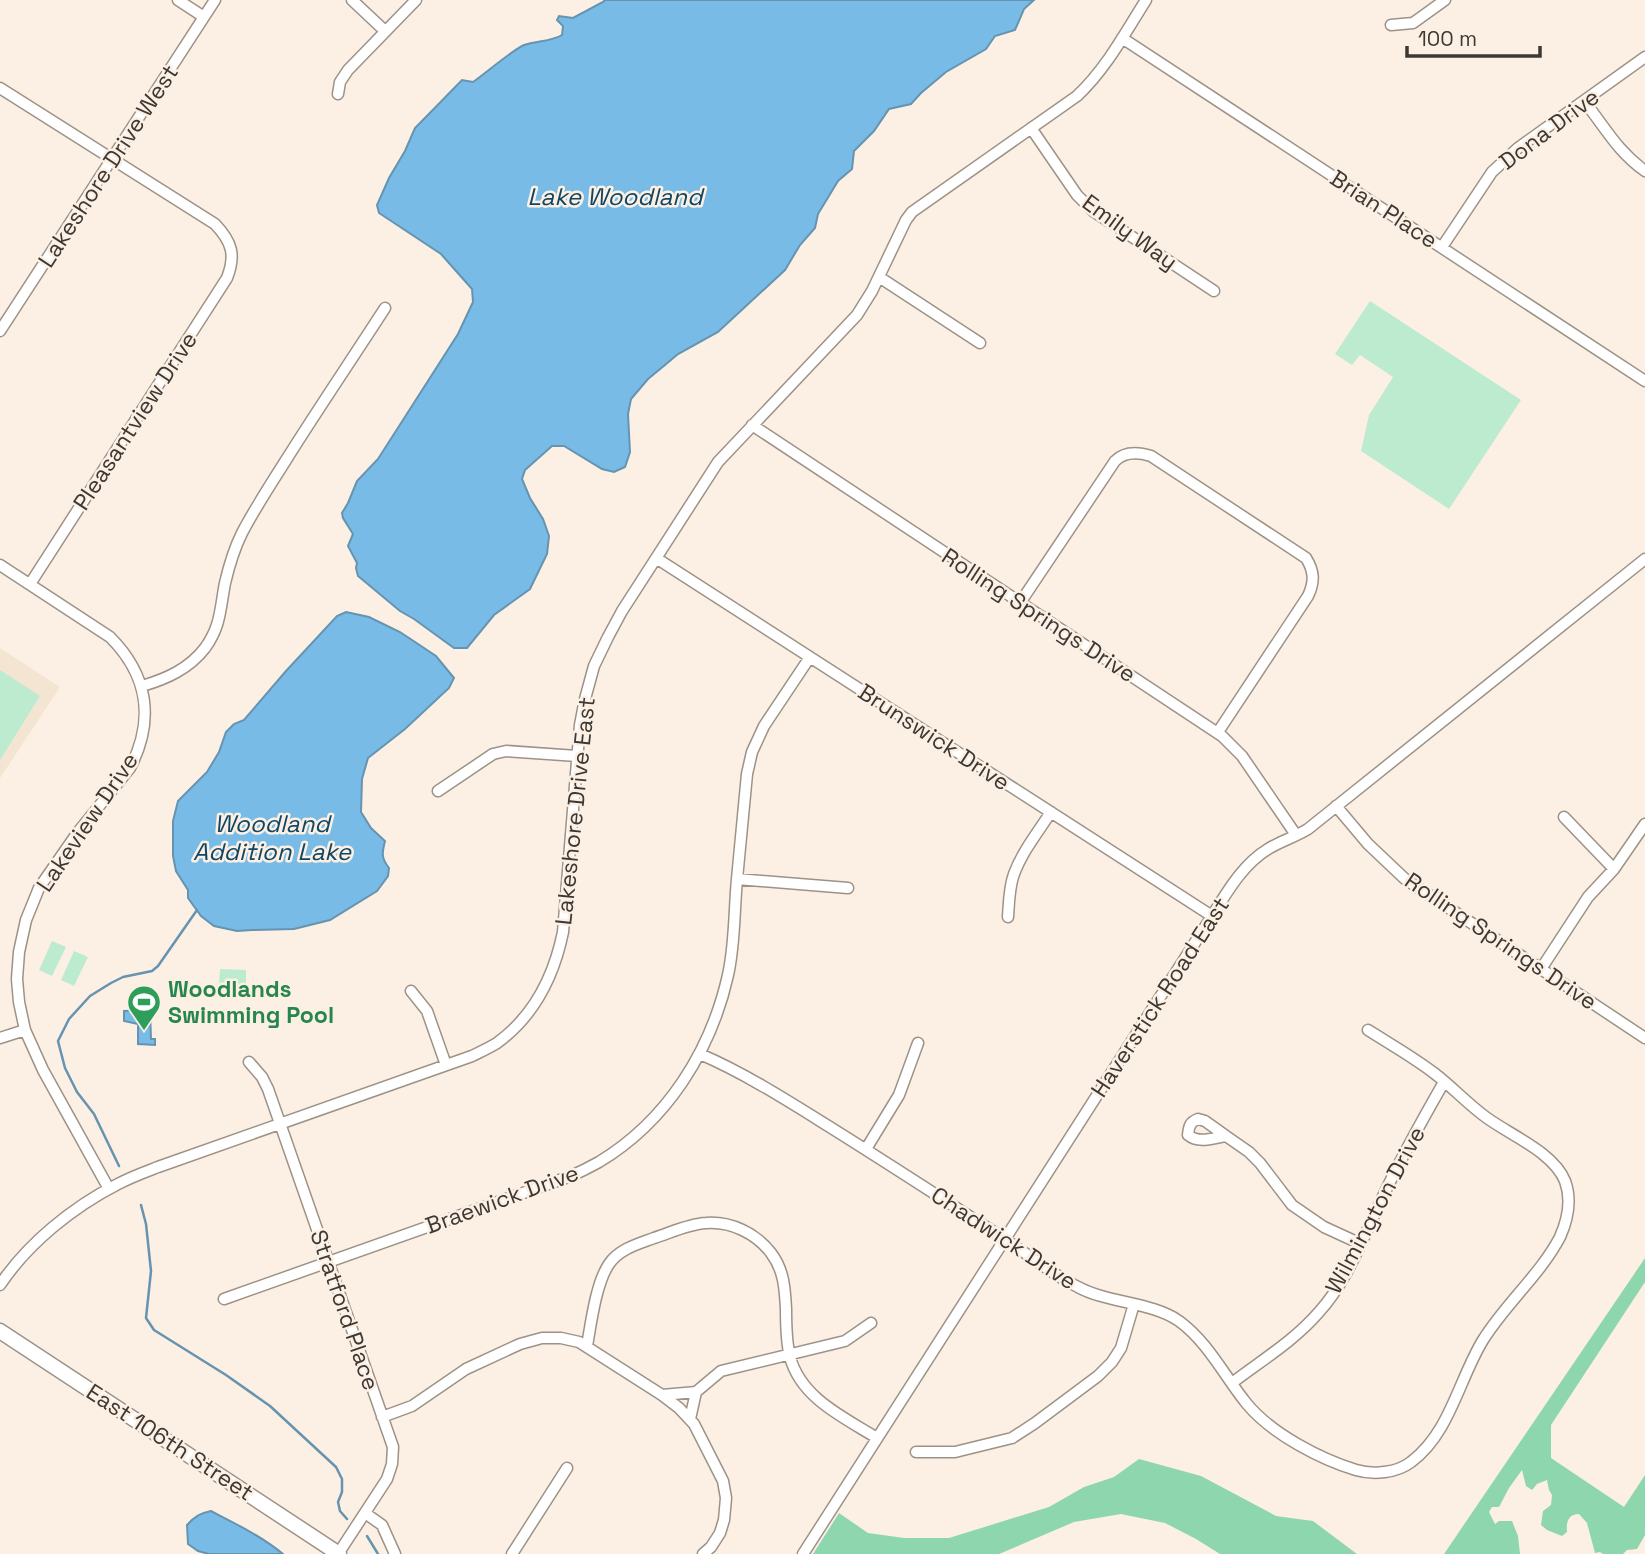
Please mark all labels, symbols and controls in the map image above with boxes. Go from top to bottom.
scale bar [1407,14,1540,58]
text: 100 m [1418,25,1477,52]
street label: Lakeshore Drive West [31,59,185,273]
street label: Dona Drive [1493,82,1605,176]
street label: Brian Place [1324,163,1444,255]
water label: Lake Woodland [527,181,705,212]
street label: Emily Way [1076,187,1184,277]
street label: Pleasantview Drive [66,326,204,516]
street label: Rolling Springs Drive [936,541,1142,689]
street label: Brunswick Drive [852,677,1016,797]
street label: Lakeshore Drive East [548,696,602,926]
street label: Lakeview Drive [29,747,145,897]
water label: Woodland Addition Lake [193,808,352,867]
street label: Rolling Springs Drive [1399,865,1603,1017]
street label: Haverstick Road East [1084,891,1236,1103]
place label: Woodlands Swimming Pool [168,974,334,1030]
sports icon: Woodlands Swimming Pool [125,983,163,1032]
street label: Wilmington Drive [1318,1121,1432,1299]
street label: Braewick Drive [421,1157,583,1241]
street label: Chadwick Drive [925,1180,1083,1296]
street label: Stratford Place [303,1226,387,1394]
street label: East 106th Street [81,1377,259,1507]

